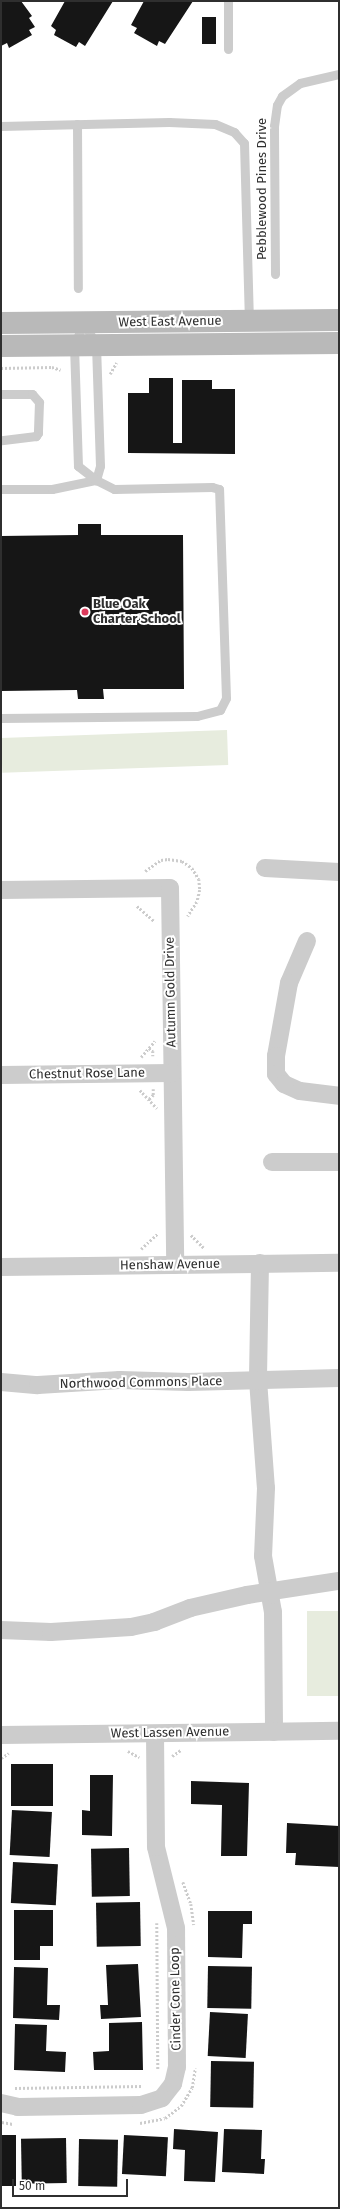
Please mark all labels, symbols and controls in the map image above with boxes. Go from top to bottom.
street label: Pebblewood Pines Drive [254,118,270,260]
street label: West East Avenue [118,313,222,331]
place label: Blue Oak Charter School [93,597,181,628]
marker: Blue Oak Charter School [80,607,90,617]
street label: Autumn Gold Drive [162,937,180,1047]
street label: Chestnut Rose Lane [29,1065,145,1083]
street label: Henshaw Avenue [120,1256,220,1274]
street label: Northwood Commons Place [60,1374,222,1392]
street label: West Lassen Avenue [111,1724,229,1742]
street label: Cinder Cone Loop [167,1947,185,2051]
scale bar [14,2171,130,2197]
text: 50 m [19,2179,45,2193]

